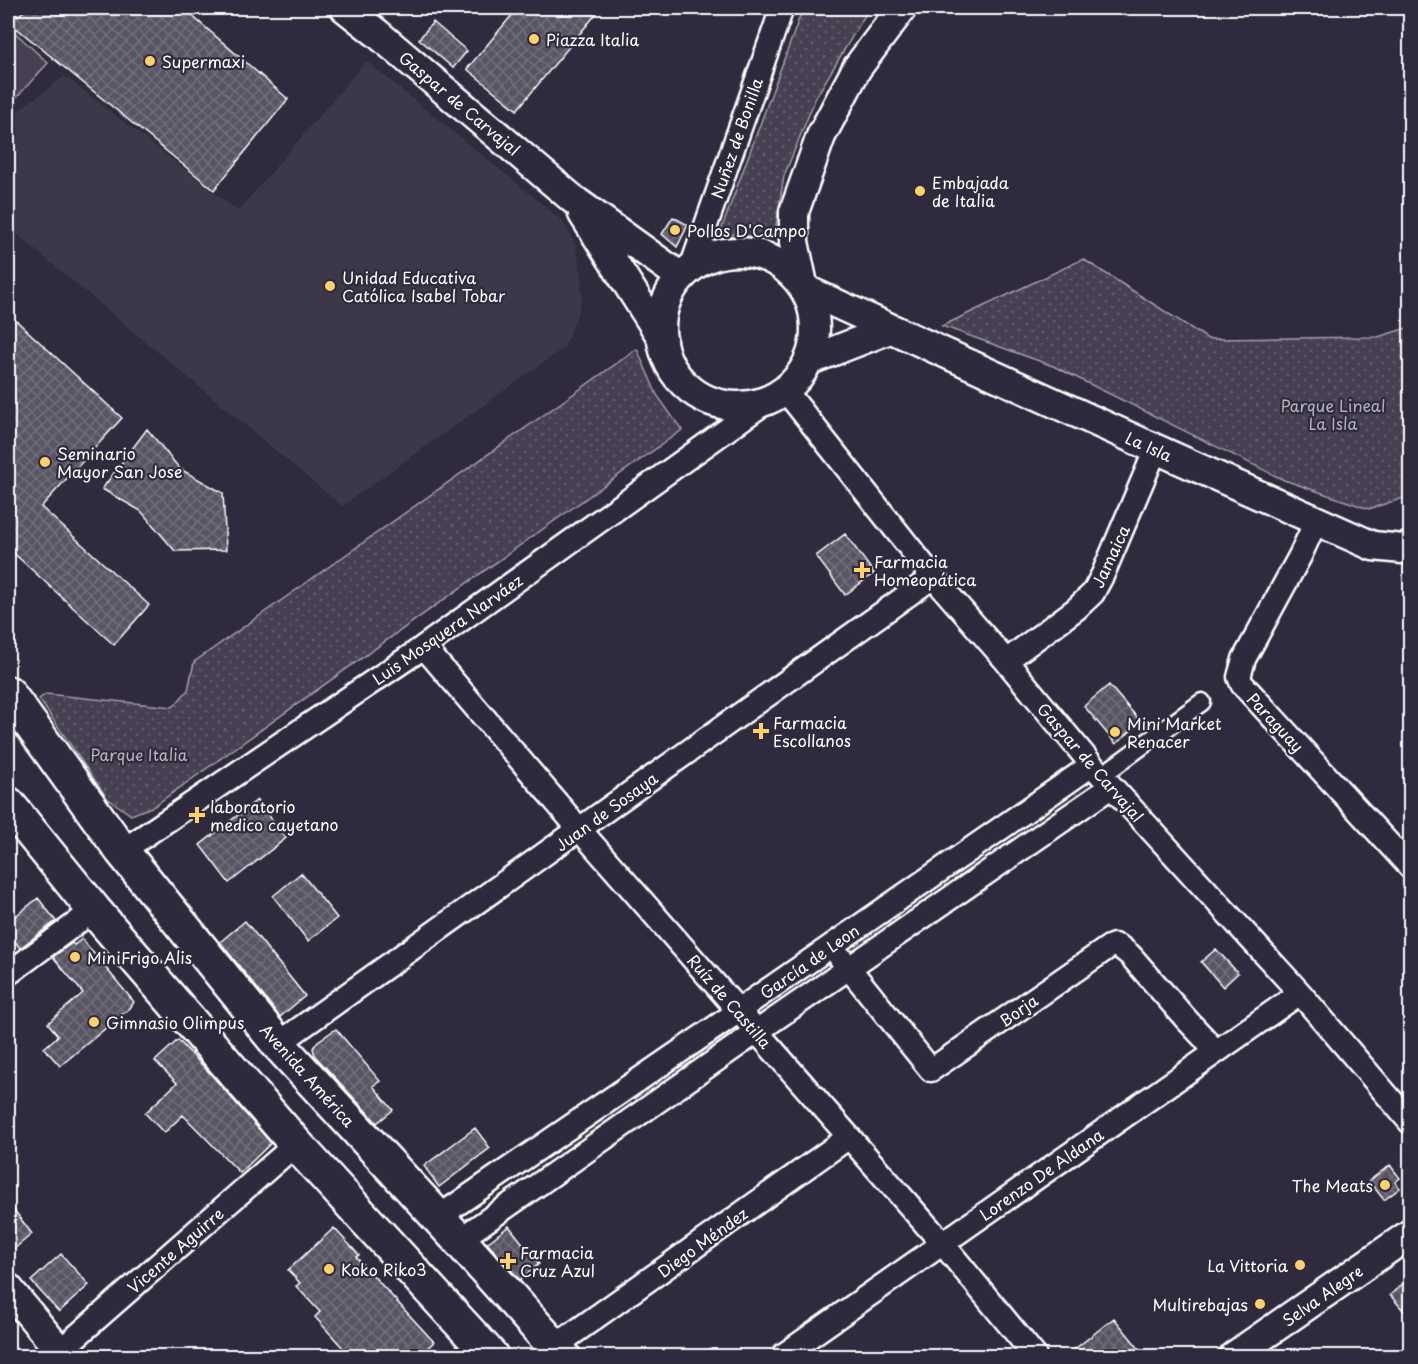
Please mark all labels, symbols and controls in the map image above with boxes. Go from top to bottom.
place label: Piazza Italia [546,27,639,51]
marker: Piazza Italia [527,32,541,46]
street label: Gaspar de Carvajal [394,45,526,161]
place label: Supermaxi [162,49,245,73]
marker: Supermaxi [143,54,157,68]
street label: Nuñez de Bonilla [704,74,768,202]
place label: Embajada de Italia [932,170,1009,212]
marker: Embajada de Italia [913,184,927,198]
place label: Pollos D'Campo [687,218,806,242]
marker: Pollos D'Campo [668,223,682,237]
place label: Unidad Educativa Católica Isabel Tobar [342,265,506,307]
marker: Unidad Educativa Católica Isabel Tobar [323,279,337,293]
park label: Parque Lineal La Isla [1281,393,1385,435]
street label: La Isla [1122,425,1176,467]
place label: Seminario Mayor San Jose [57,441,182,483]
marker: Seminario Mayor San Jose [38,455,52,469]
street label: Jamaica [1085,521,1135,591]
place label: Farmacia Homeopática [874,549,976,591]
marker: Farmacia Homeopática [855,563,869,577]
street label: Luis Mosquera Narváez [367,568,527,690]
street label: Paraguay [1242,687,1310,757]
street label: Gaspar de Carvajal [1032,697,1150,827]
place label: Farmacia Escollanos [773,710,851,752]
place label: Mini Market Renacer [1127,711,1222,753]
marker: Farmacia Escollanos [754,724,768,738]
marker: Mini Market Renacer [1108,725,1122,739]
park label: Parque Italia [90,742,188,766]
street label: Juan de Sosaya [550,766,662,856]
place label: laboratorio medico cayetano [210,794,339,836]
marker: laboratorio medico cayetano [188,806,206,824]
street label: García de Leon [755,918,863,1004]
place label: MiniFrigo Alis [87,945,192,969]
street label: Ruíz de Castilla [682,949,778,1053]
marker: MiniFrigo Alis [68,950,82,964]
street label: Borja [994,988,1042,1032]
place label: Gimnasio Olimpus [106,1010,244,1034]
marker: Gimnasio Olimpus [87,1015,101,1029]
street label: Avenida América [255,1018,361,1132]
street label: Lorenzo De Aldana [974,1122,1108,1226]
place label: The Meats [1292,1173,1373,1197]
marker: The Meats [1378,1178,1392,1192]
street label: Vicente Aguirre [122,1201,228,1299]
street label: Diego Méndez [652,1201,752,1283]
place label: Farmacia Cruz Azul [520,1240,595,1282]
place label: La Vittoria [1207,1253,1289,1277]
marker: Farmacia Cruz Azul [501,1254,515,1268]
place label: Koko Riko3 [341,1257,427,1281]
street label: Selva Alegre [1277,1258,1367,1332]
marker: La Vittoria [1293,1258,1307,1272]
marker: Koko Riko3 [322,1262,336,1276]
place label: Multirebajas [1152,1292,1248,1316]
marker: Multirebajas [1253,1297,1267,1311]

